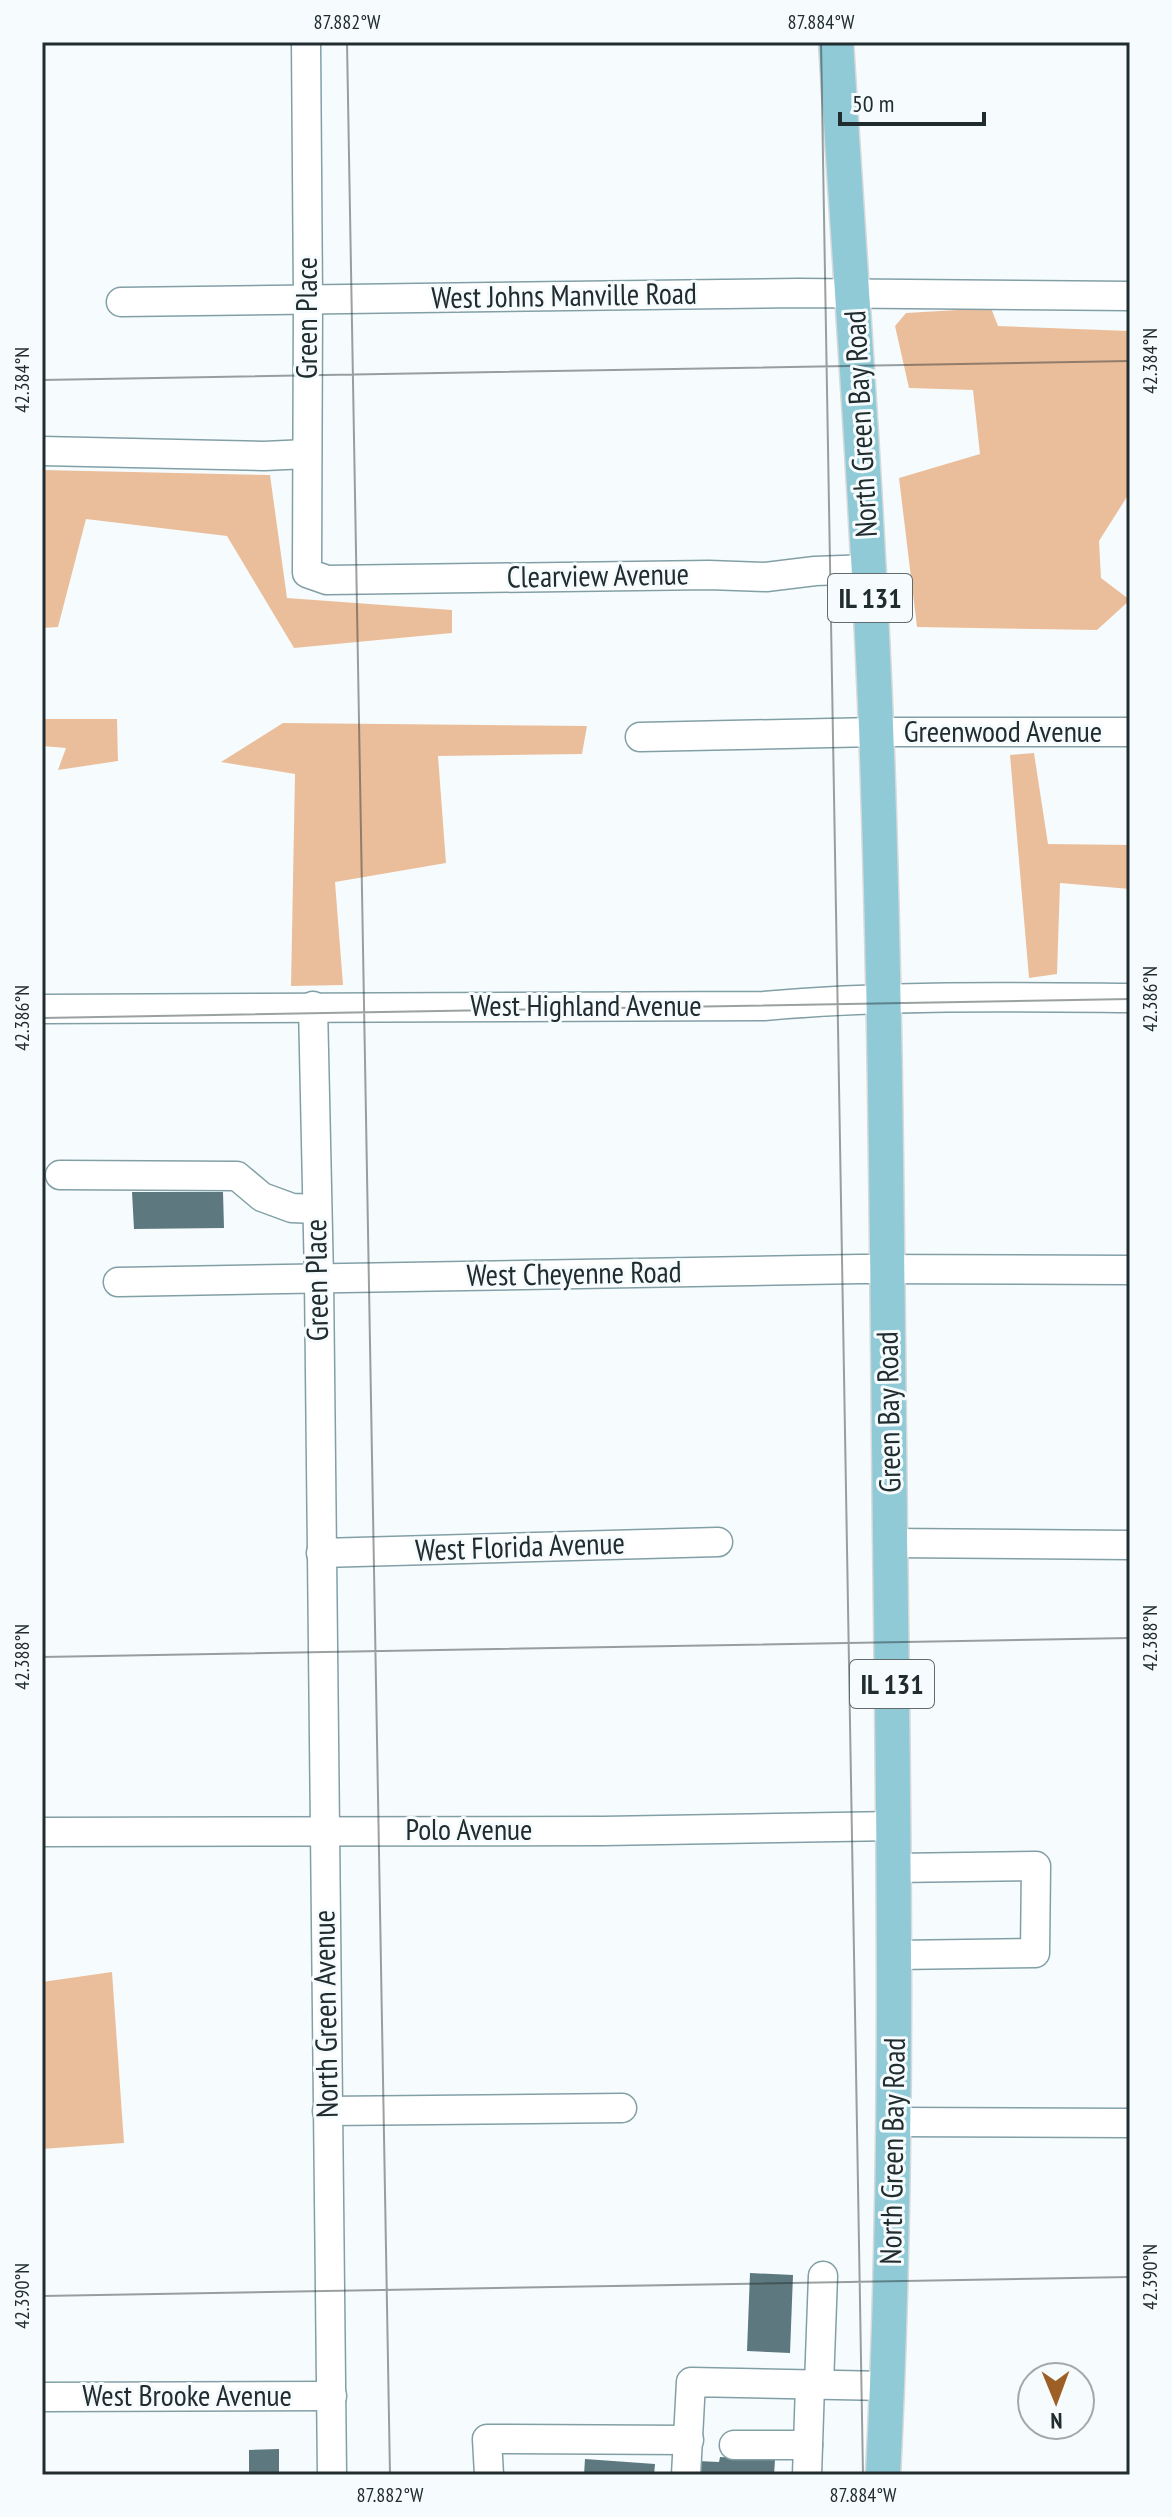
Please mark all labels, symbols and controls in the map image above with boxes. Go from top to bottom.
text: 87.882°W [313,9,381,35]
text: 87.884°W [787,9,855,35]
scale bar [840,76,984,126]
text: 50 m [852,88,894,119]
street label: Green Place [286,257,325,379]
street label: West Johns Manville Road [431,273,697,316]
street label: North Green Bay Road [834,310,885,538]
text: 42.384°N [1137,328,1163,394]
text: 42.384°N [9,347,35,413]
street label: Clearview Avenue [507,553,689,596]
road number: IL 131 [828,574,912,622]
street label: Greenwood Avenue [904,711,1102,750]
text: 42.386°N [1137,966,1163,1032]
text: 42.386°N [9,985,35,1051]
street label: West Highland Avenue [470,985,702,1024]
street label: Green Place [295,1219,336,1341]
street label: West Cheyenne Road [466,1251,682,1294]
street label: Green Bay Road [867,1331,908,1493]
street label: West Florida Avenue [414,1522,625,1569]
text: 42.388°N [1137,1605,1163,1671]
text: 42.388°N [9,1624,35,1690]
road number: IL 131 [850,1660,934,1708]
street label: Polo Avenue [406,1809,533,1848]
street label: North Green Avenue [303,1910,346,2118]
street label: North Green Bay Road [870,2037,913,2265]
text: 42.390°N [1137,2244,1163,2310]
text: 42.390°N [9,2263,35,2329]
north arrow [1016,2361,1096,2441]
street label: West Brooke Avenue [82,2375,292,2414]
text: N [1050,2407,1063,2435]
text: 87.882°W [356,2482,424,2508]
text: 87.884°W [829,2482,897,2508]

